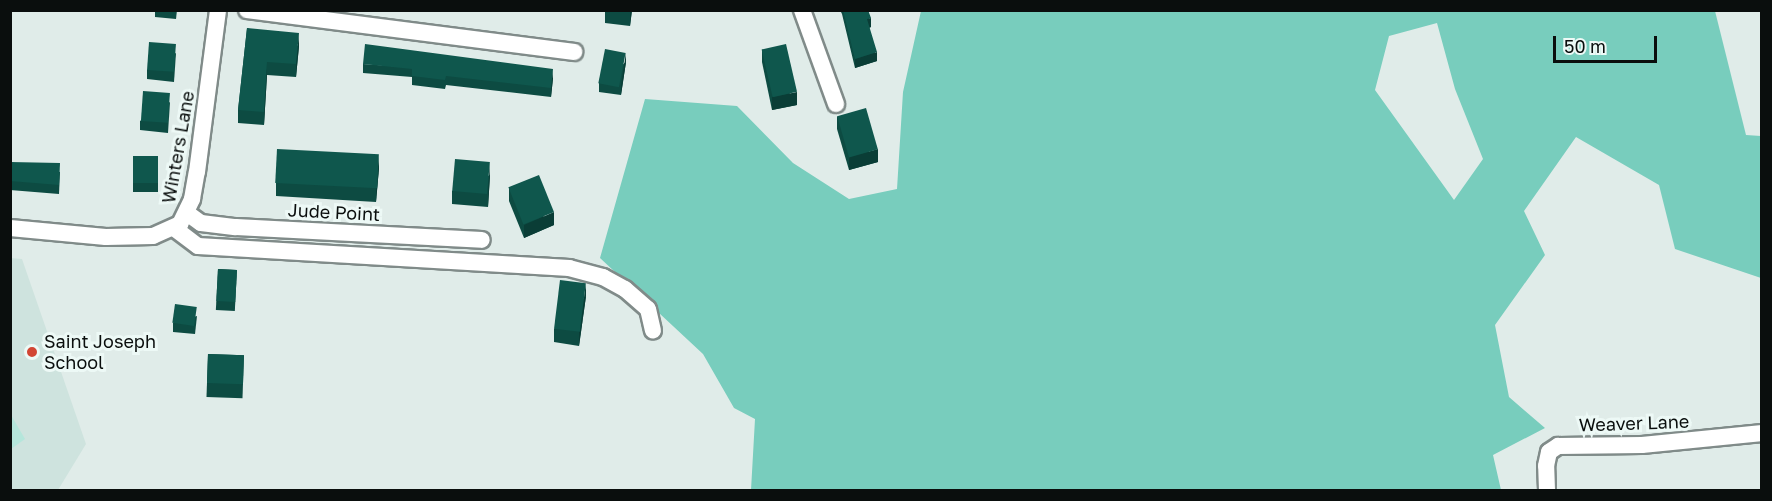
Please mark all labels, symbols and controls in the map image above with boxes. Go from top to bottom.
scale bar [1556,24,1660,62]
text: 50 m [1564,35,1606,57]
street label: Winters Lane [157,89,199,205]
street label: Jude Point [287,199,381,225]
place label: Saint Joseph School [44,331,156,374]
marker: Saint Joseph School [25,345,39,359]
street label: Weaver Lane [1578,410,1690,436]

